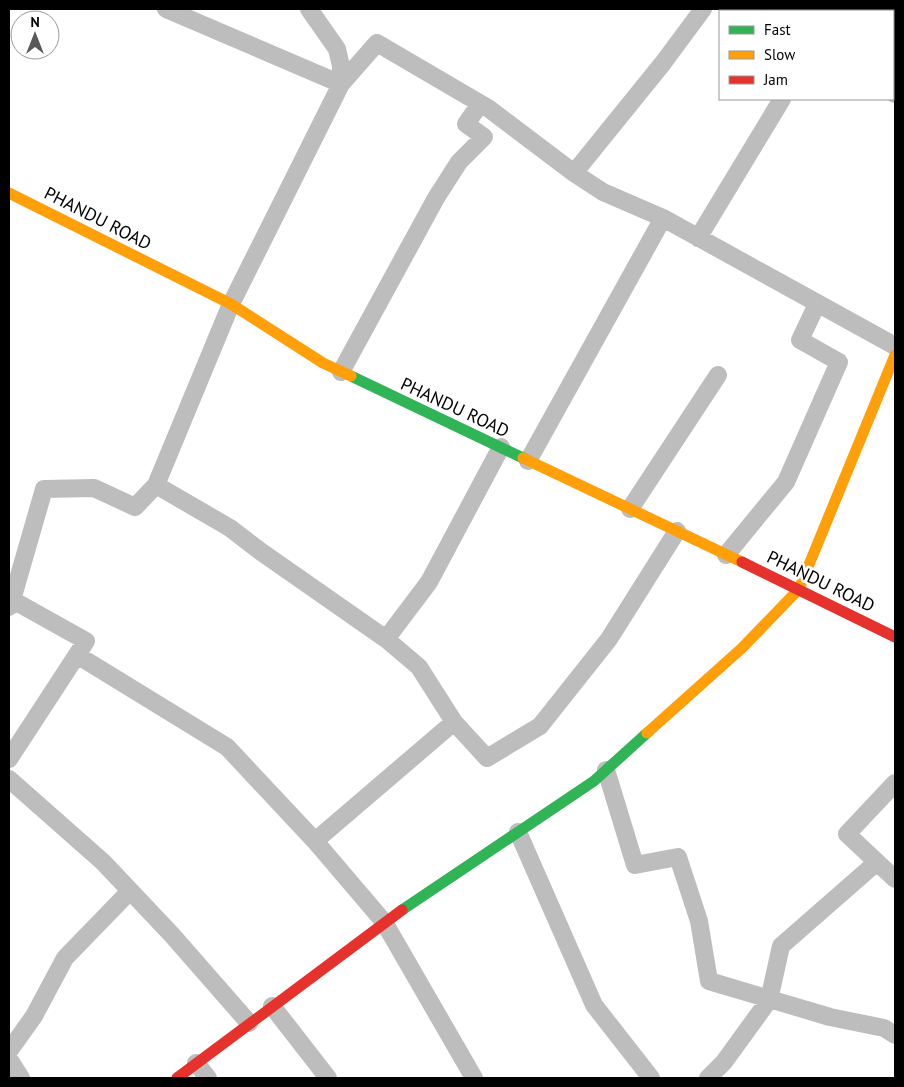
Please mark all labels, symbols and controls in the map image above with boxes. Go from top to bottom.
north arrow [10,10,60,60]
legend [719,10,894,100]
text: N [30,13,40,31]
text: Fast [764,20,791,39]
text: Slow [764,45,795,64]
text: Jam [763,70,788,89]
street label: PHANDU ROAD [41,181,155,255]
street label: PHANDU ROAD [397,372,513,442]
street label: PHANDU ROAD [763,545,879,617]

